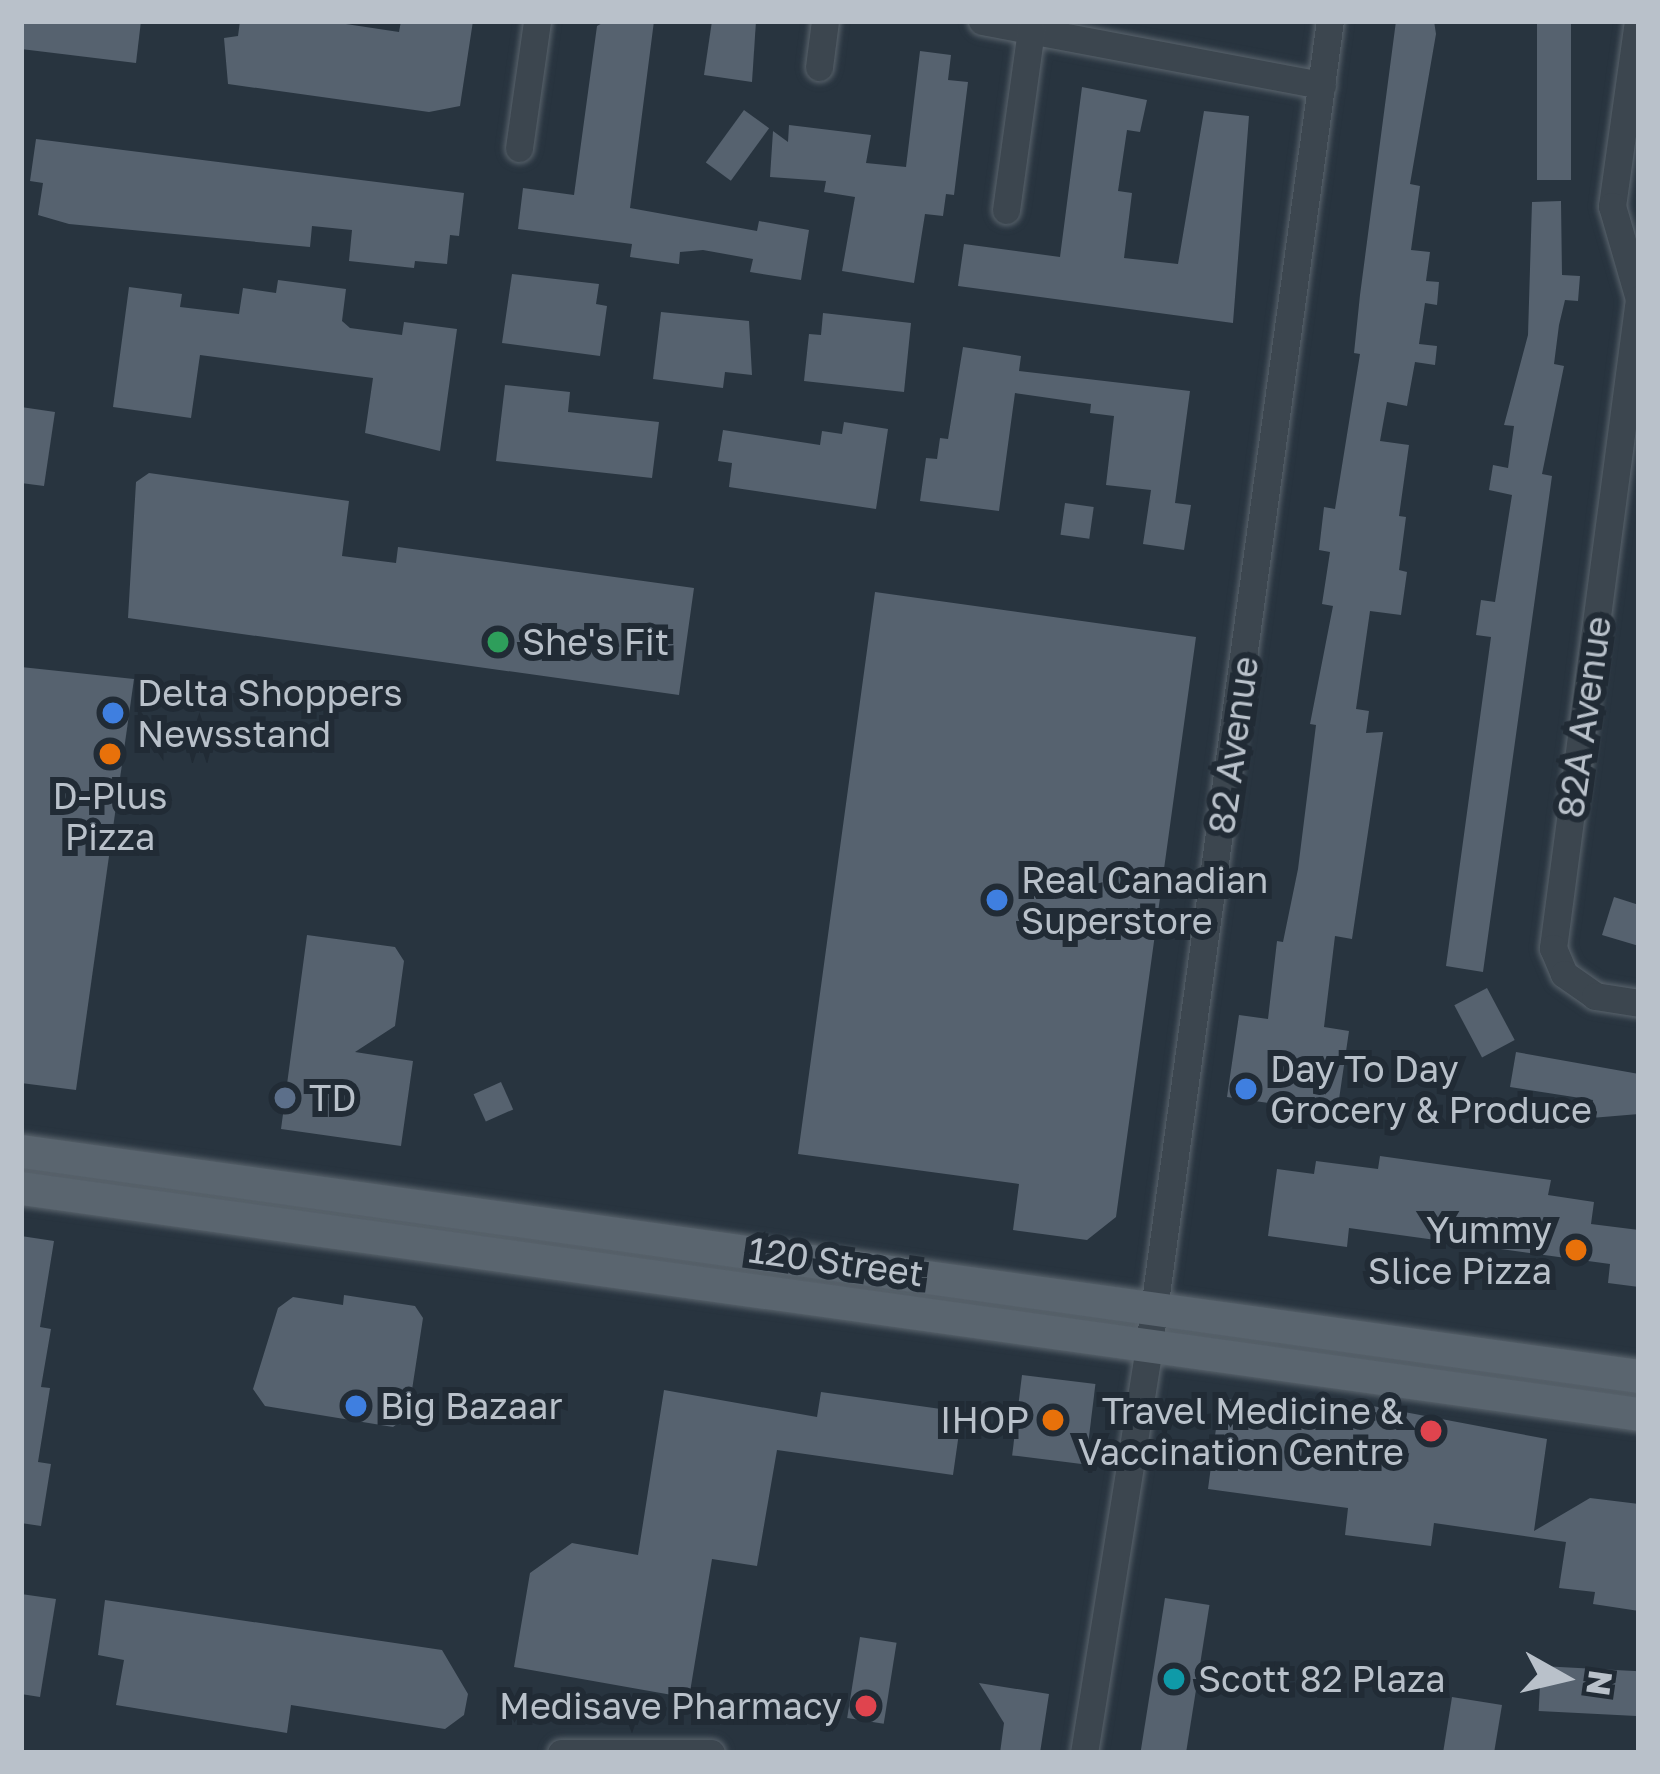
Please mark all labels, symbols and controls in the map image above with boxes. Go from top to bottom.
street label: 82A Avenue [1548,613,1620,821]
place label: She's Fit [522,620,669,664]
marker: She's Fit [485,629,511,655]
street label: 82 Avenue [1199,653,1267,837]
place label: Delta Shoppers Newsstand [137,670,403,755]
marker: Delta Shoppers Newsstand [100,700,126,726]
marker: D-Plus Pizza [97,741,123,767]
place label: D-Plus Pizza [53,773,167,858]
place label: Real Canadian Superstore [1021,857,1268,942]
marker: Real Canadian Superstore [984,887,1010,913]
place label: Day To Day Grocery & Produce [1270,1046,1592,1131]
place label: TD [309,1076,357,1120]
marker: Day To Day Grocery & Produce [1233,1076,1259,1102]
marker: TD [272,1085,298,1111]
place label: Yummy Slice Pizza [1368,1207,1552,1292]
street label: 120 Street [746,1227,926,1295]
marker: Yummy Slice Pizza [1563,1237,1589,1263]
place label: Big Bazaar [380,1384,562,1428]
place label: Travel Medicine & Vaccination Centre [1078,1388,1404,1473]
marker: Big Bazaar [343,1393,369,1419]
place label: IHOP [940,1398,1029,1442]
marker: IHOP [1040,1407,1066,1433]
marker: Travel Medicine & Vaccination Centre [1415,1415,1447,1447]
north arrow [1504,1618,1624,1738]
place label: Scott 82 Plaza [1198,1657,1446,1701]
marker: Scott 82 Plaza [1161,1666,1187,1692]
text: N [1579,1668,1621,1698]
place label: Medisave Pharmacy [499,1684,842,1728]
marker: Medisave Pharmacy [853,1693,879,1719]

